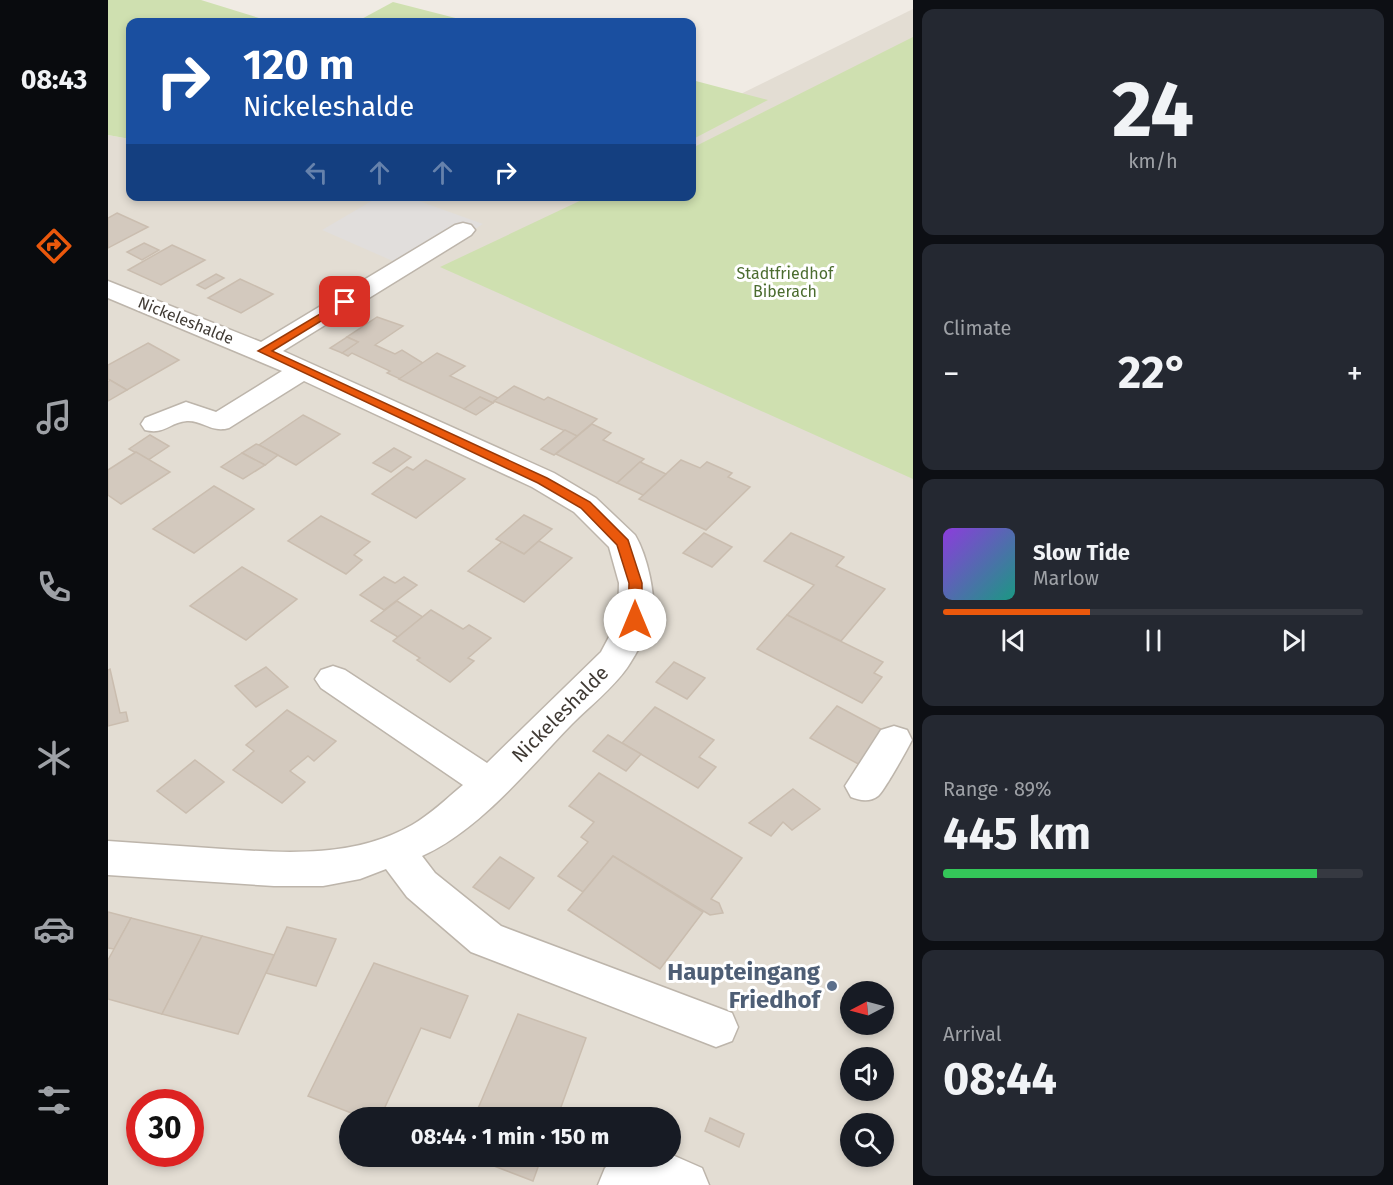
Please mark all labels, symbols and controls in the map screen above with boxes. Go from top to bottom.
text: 120 m [243,40,354,90]
icon: right [144,42,222,120]
text: 24 [1112,63,1194,157]
text: 08:43 [21,64,87,96]
text: Nickeleshalde [243,91,414,123]
text: km/h [1128,149,1178,173]
icon: left [300,156,333,189]
icon: ahead [363,156,396,189]
icon: ahead [426,156,459,189]
icon: right [489,156,522,189]
icon: directions [33,225,75,267]
park label: Stadtfriedhof Biberach [737,264,835,301]
pin [319,276,370,327]
icon: arrive [328,285,361,318]
street label: Nickeleshalde [135,293,236,348]
text: Climate [943,316,1011,340]
text: 22° [1118,346,1188,400]
text: − [943,354,960,394]
text: + [1347,354,1363,394]
icon: music [33,396,75,438]
text: Slow Tide [1033,539,1130,566]
icon: phone [33,566,75,608]
text: Marlow [1033,566,1099,590]
position arrow [603,588,667,652]
icon: previous [997,624,1030,657]
icon: pause [1137,624,1170,657]
icon: next [1277,624,1310,657]
street label: Nickeleshalde [507,661,613,767]
icon: climate [33,737,75,779]
text: Range · 89% [943,777,1052,801]
text: 445 km [943,807,1091,861]
icon: car [33,908,75,950]
place label: Haupteingang Friedhof [667,958,822,1014]
marker: Haupteingang Friedhof [825,979,839,993]
north arrow [840,981,894,1035]
map controls [840,981,894,1167]
text: Arrival [943,1022,1002,1046]
button: sound [840,1047,894,1101]
text: 08:44 [943,1052,1057,1106]
icon: filters [33,1079,75,1121]
speed limit sign: 30 [126,1089,204,1167]
button: search [840,1113,894,1167]
text: 08:44 · 1 min · 150 m [411,1123,609,1150]

